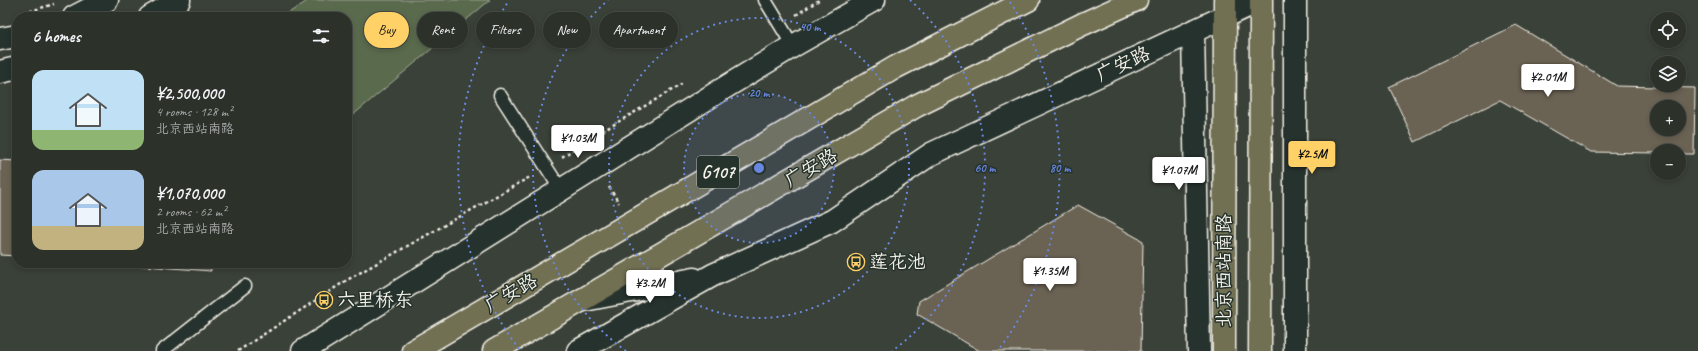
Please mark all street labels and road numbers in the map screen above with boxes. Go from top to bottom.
street label: 广安路 [1092,41,1154,87]
street label: 广安路 [780,143,842,193]
road number: G107 [697,156,739,188]
street label: 北京西站南路 [1212,214,1236,328]
street label: 广安路 [480,268,542,318]

